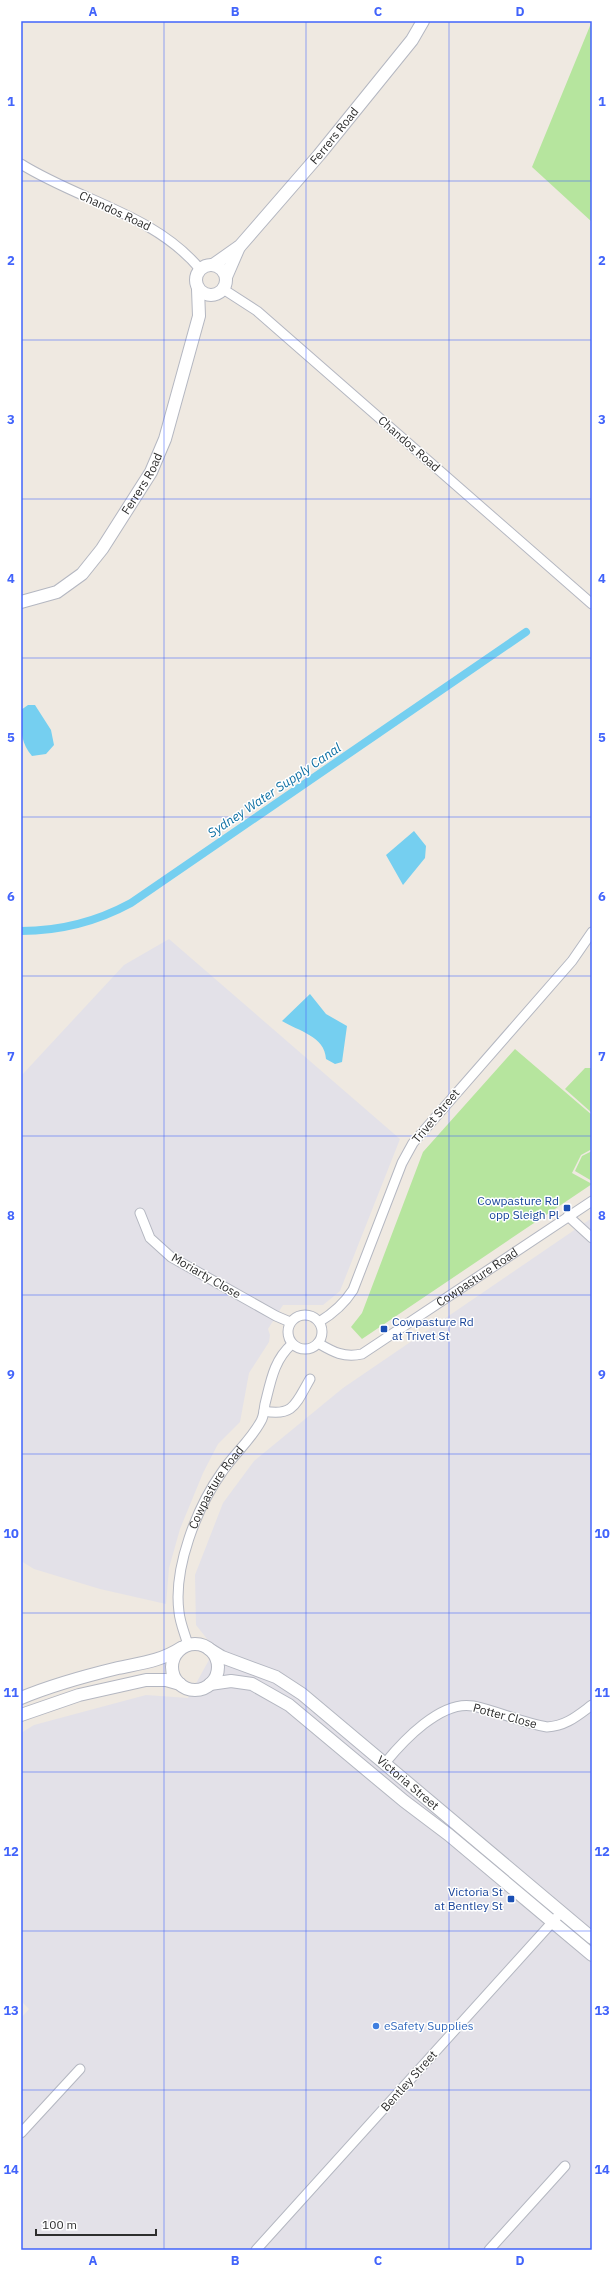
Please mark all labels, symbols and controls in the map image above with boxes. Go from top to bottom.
text: A [89,3,98,20]
text: B [231,3,240,20]
text: C [374,3,383,20]
text: D [515,3,525,20]
text: 1 [7,93,15,110]
text: 1 [598,93,606,110]
street label: Ferrers Road [306,104,362,167]
street label: Chandos Road [77,187,153,234]
text: 2 [7,252,15,269]
text: 2 [598,252,606,269]
text: 3 [7,411,15,428]
text: 3 [598,411,606,428]
street label: Chandos Road [375,413,443,475]
street label: Ferrers Road [118,450,165,517]
text: 4 [7,570,15,587]
text: 4 [598,570,606,587]
text: 5 [7,729,15,746]
text: 5 [598,729,606,746]
water label: Sydney Water Supply Canal [204,739,345,842]
text: 6 [7,888,15,905]
text: 6 [598,888,606,905]
text: 7 [7,1048,15,1065]
text: 7 [598,1048,606,1065]
street label: Trivet Street [409,1086,463,1146]
place label: Cowpasture Rd opp Sleigh Pl [477,1193,559,1222]
marker: Cowpasture Rd opp Sleigh Pl [562,1203,572,1213]
text: 8 [7,1207,15,1224]
text: 8 [598,1207,606,1224]
street label: Cowpasture Road [433,1244,521,1310]
street label: Moriarty Close [169,1250,244,1302]
place label: Cowpasture Rd at Trivet St [392,1314,474,1343]
marker: Cowpasture Rd at Trivet St [379,1324,389,1334]
text: 9 [7,1366,15,1383]
text: 9 [598,1366,606,1383]
street label: Cowpasture Road [185,1443,247,1531]
text: 10 [3,1525,19,1542]
text: 10 [594,1525,610,1542]
text: 11 [3,1684,19,1701]
text: 11 [594,1684,610,1701]
street label: Potter Close [471,1700,539,1731]
street label: Victoria Street [374,1752,442,1813]
text: 12 [3,1843,19,1860]
text: 12 [594,1843,610,1860]
place label: Victoria St at Bentley St [434,1884,503,1913]
marker: Victoria St at Bentley St [506,1894,516,1904]
text: 13 [3,2002,19,2019]
text: 13 [594,2002,610,2019]
place label: eSafety Supplies [384,2018,474,2033]
marker: eSafety Supplies [371,2021,381,2031]
street label: Bentley Street [377,2047,440,2114]
text: 14 [3,2161,19,2178]
text: 14 [594,2161,610,2178]
scale bar [36,2211,156,2237]
text: 100 m [42,2217,77,2232]
text: A [89,2252,98,2269]
text: B [231,2252,240,2269]
text: C [374,2252,383,2269]
text: D [515,2252,525,2269]

